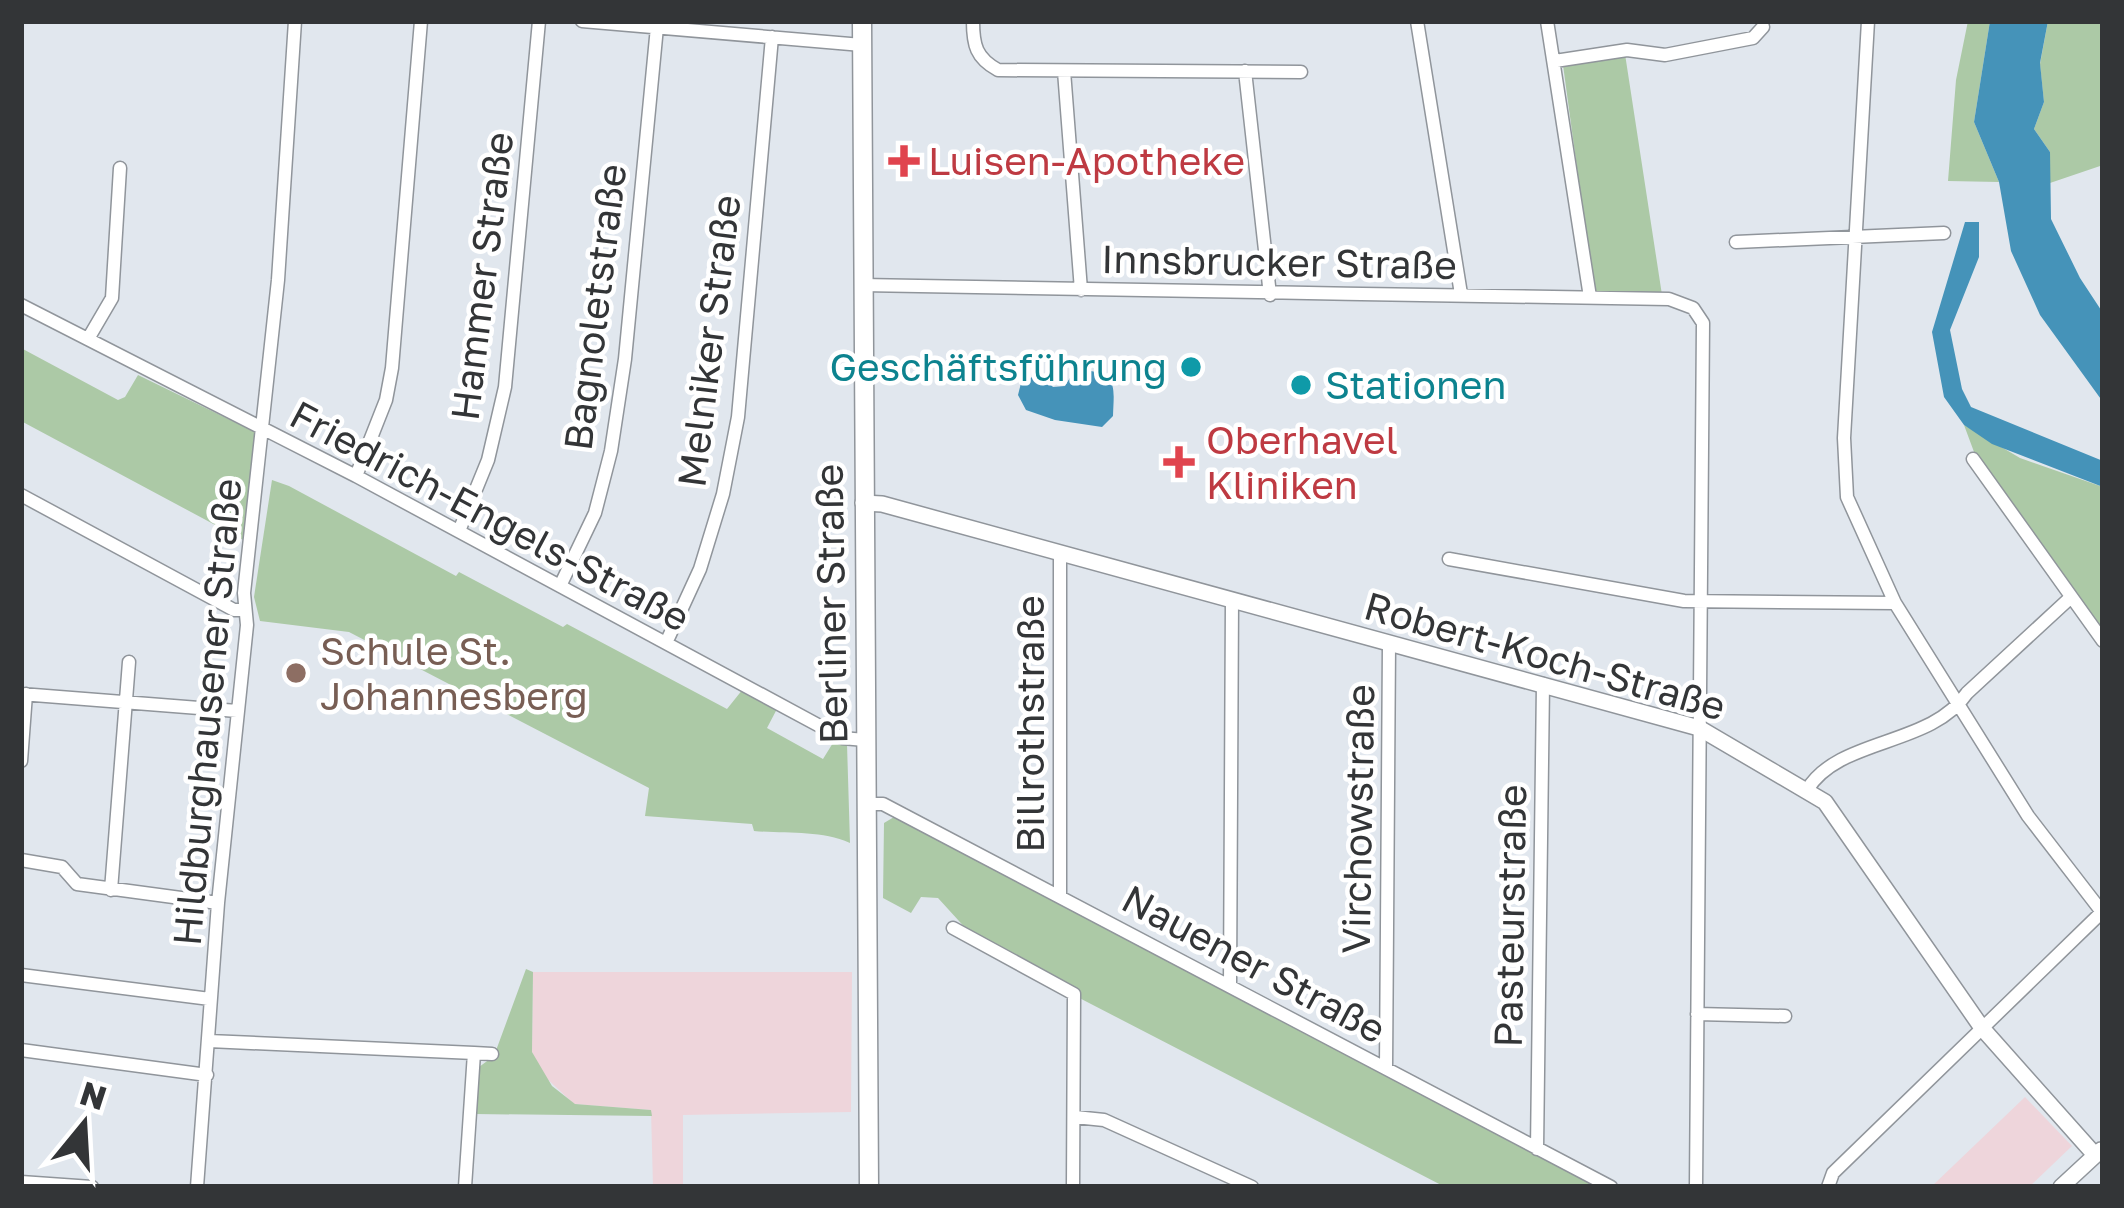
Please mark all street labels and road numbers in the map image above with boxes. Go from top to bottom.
street label: Hammer Straße [440,129,523,423]
street label: Bagnoletstraße [554,161,635,453]
street label: Melniker Straße [667,192,750,490]
street label: Innsbrucker Straße [1101,235,1457,288]
street label: Friedrich-Engels-Straße [283,390,698,641]
street label: Berliner Straße [805,463,856,745]
street label: Hildburghausener Straße [163,476,250,948]
street label: Robert-Koch-Straße [1359,581,1731,730]
street label: Billrothstraße [1006,595,1053,853]
street label: Virchowstraße [1332,684,1383,954]
street label: Pasteurstraße [1484,784,1535,1048]
street label: Nauener Straße [1115,874,1394,1053]

